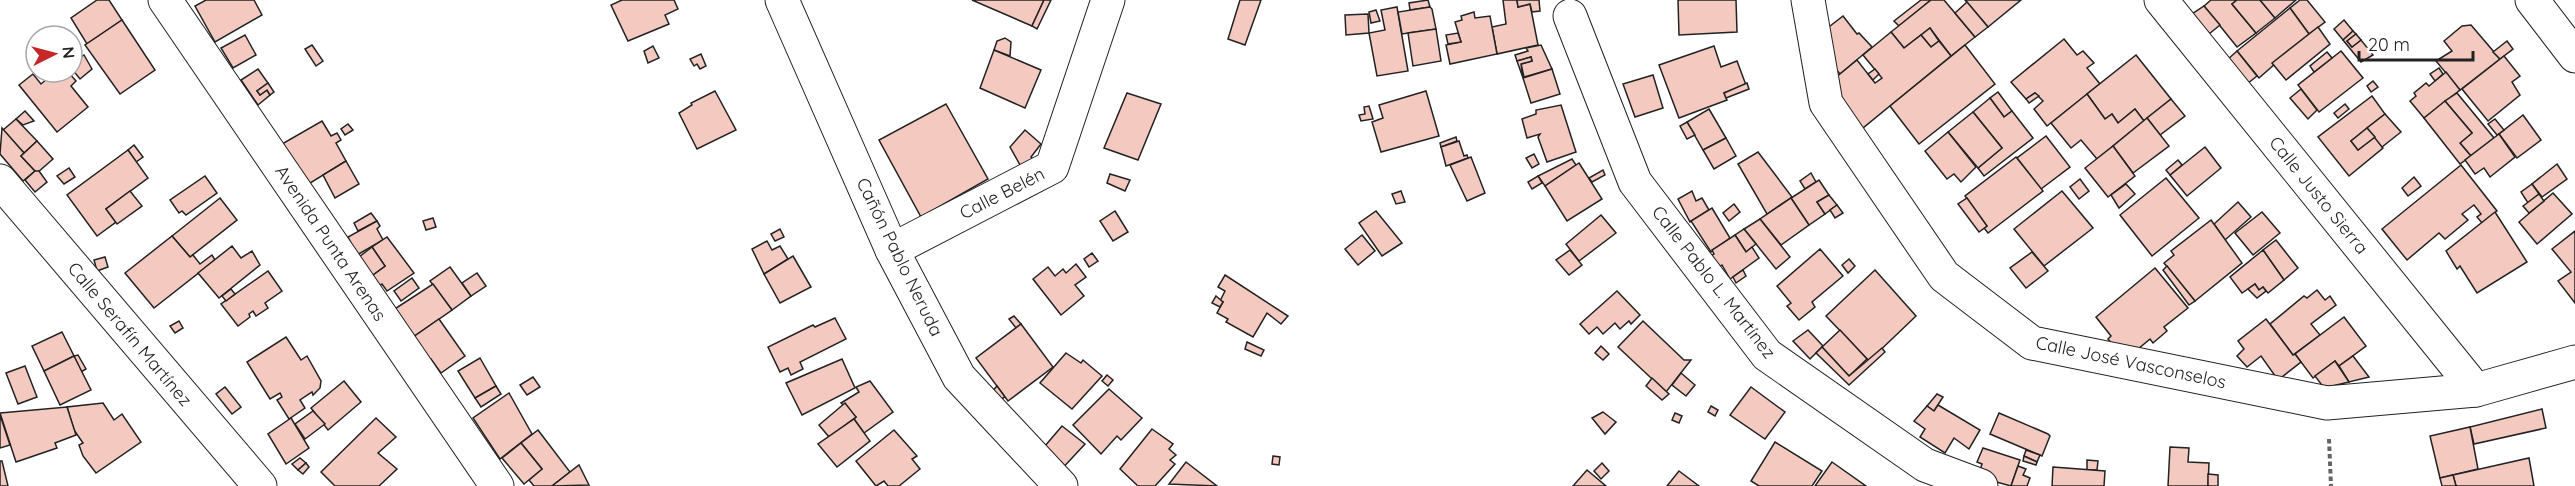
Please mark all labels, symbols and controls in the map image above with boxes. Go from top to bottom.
north arrow [24,24,84,84]
scale bar [2359,24,2473,62]
text: 20 m [2368,33,2410,56]
text: N [58,46,79,59]
street label: Calle Justo Sierra [2264,131,2374,259]
street label: Avenida Punta Arenas [270,161,392,325]
street label: Calle Belén [956,162,1048,224]
street label: Cañón Pablo Neruda [852,174,948,340]
street label: Calle Pablo L. Martínez [1647,201,1781,363]
street label: Calle Serafín Martínez [63,257,197,411]
street label: Calle José Vasconselos [2034,331,2228,393]

